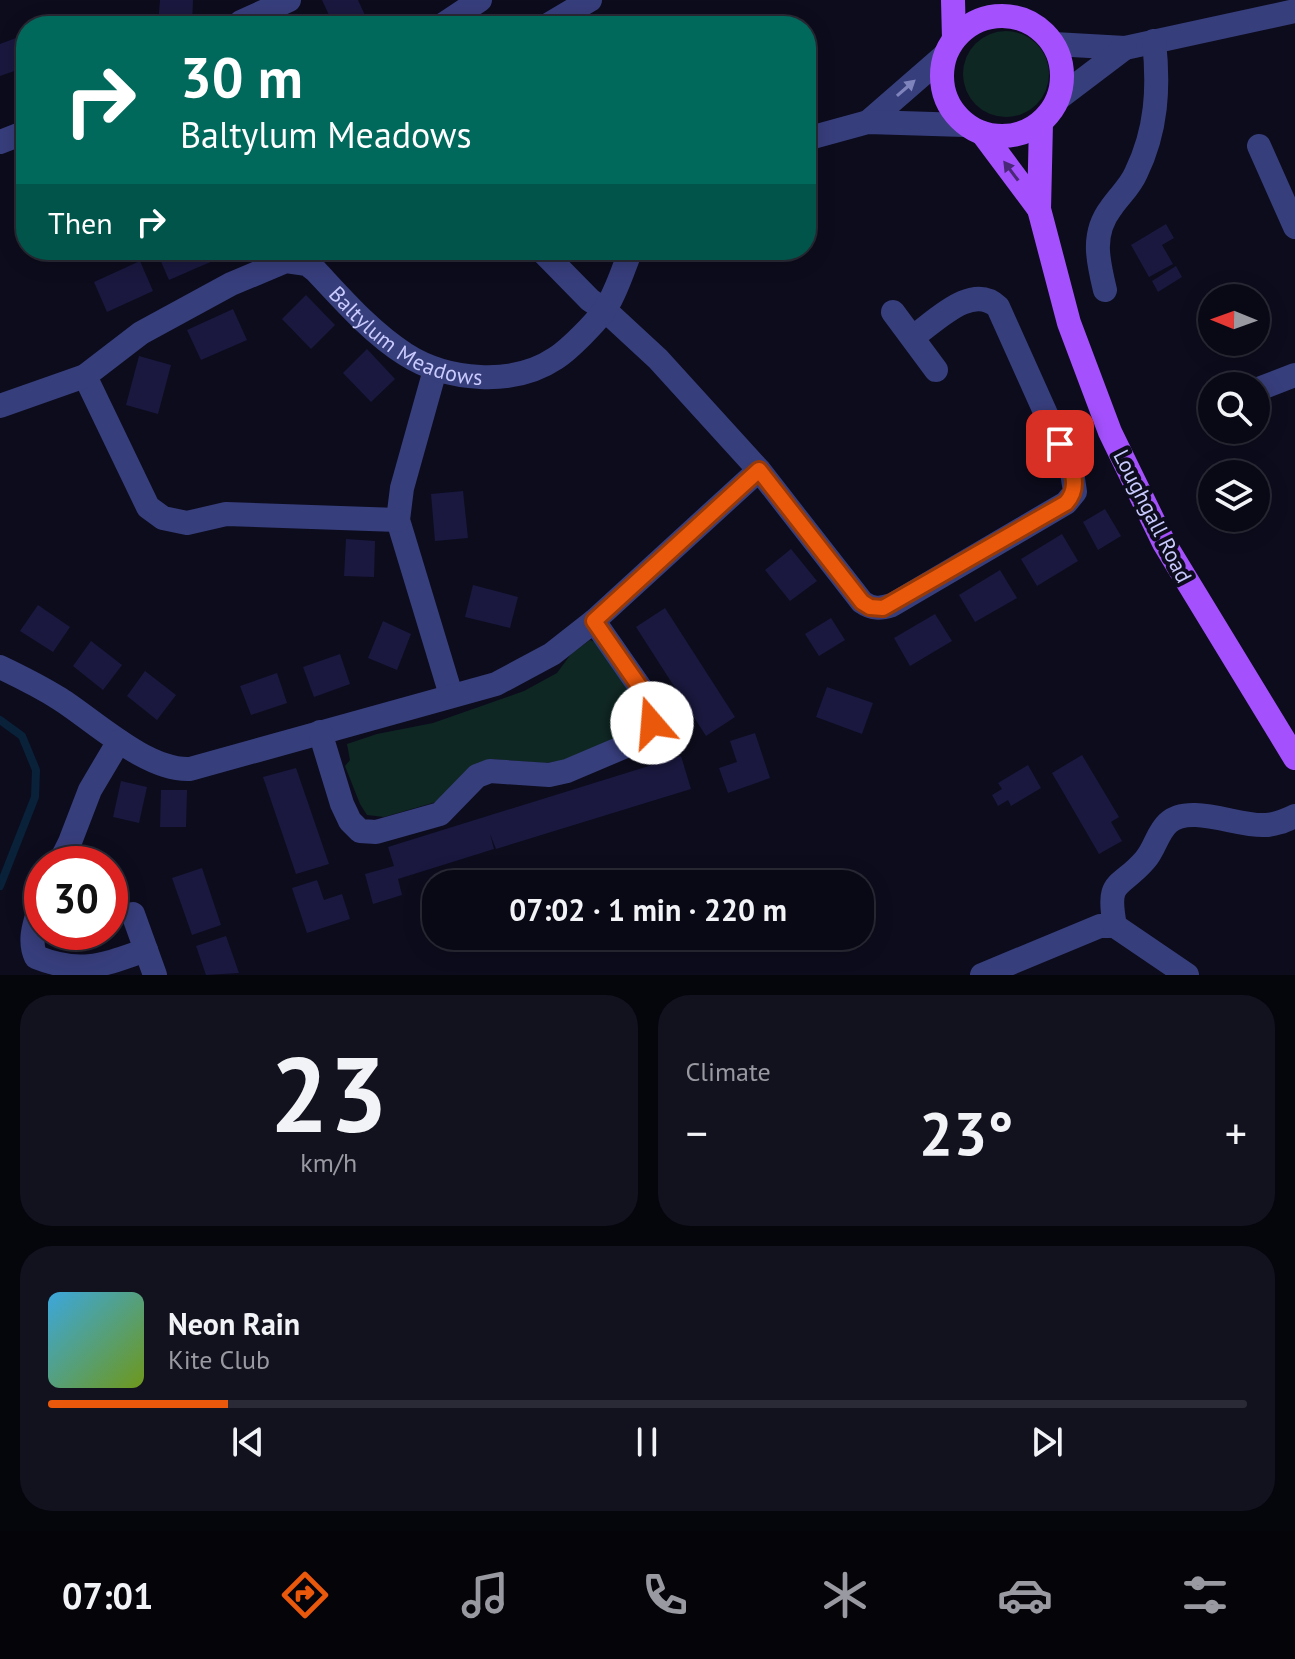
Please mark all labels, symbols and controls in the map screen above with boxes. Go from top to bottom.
text: 30 m [180,41,303,113]
icon: right [48,48,152,152]
one-way arrow [896,80,916,97]
text: Baltylum Meadows [180,111,472,158]
one-way arrow [1004,161,1020,182]
icon: right [129,200,173,244]
text: Then [48,203,113,242]
street label: Baltylum Meadows [323,280,483,391]
north arrow [1198,284,1270,356]
map controls [1198,284,1270,532]
button: search [1198,372,1270,444]
pin [1026,410,1094,478]
icon: arrive [1038,422,1082,466]
street label: Loughgall Road [1107,445,1199,587]
button: layers [1198,460,1270,532]
position arrow [610,681,694,765]
speed limit sign: 30 [24,846,128,950]
text: 07:02 · 1 min · 220 m [509,890,787,929]
text: 23 [270,1026,388,1161]
text: Climate [686,1055,771,1088]
text: 23° [919,1094,1013,1172]
text: − [686,1104,708,1161]
text: + [1225,1104,1247,1161]
text: km/h [300,1146,357,1179]
text: Neon Rain [168,1304,300,1343]
text: Kite Club [168,1343,270,1376]
icon: previous [226,1420,270,1464]
icon: pause [625,1420,669,1464]
icon: next [1025,1420,1069,1464]
icon: directions [277,1567,333,1623]
icon: music [457,1567,513,1623]
icon: phone [637,1567,693,1623]
icon: climate [817,1567,873,1623]
icon: car [997,1567,1053,1623]
icon: filters [1177,1567,1233,1623]
text: 07:01 [62,1572,153,1619]

